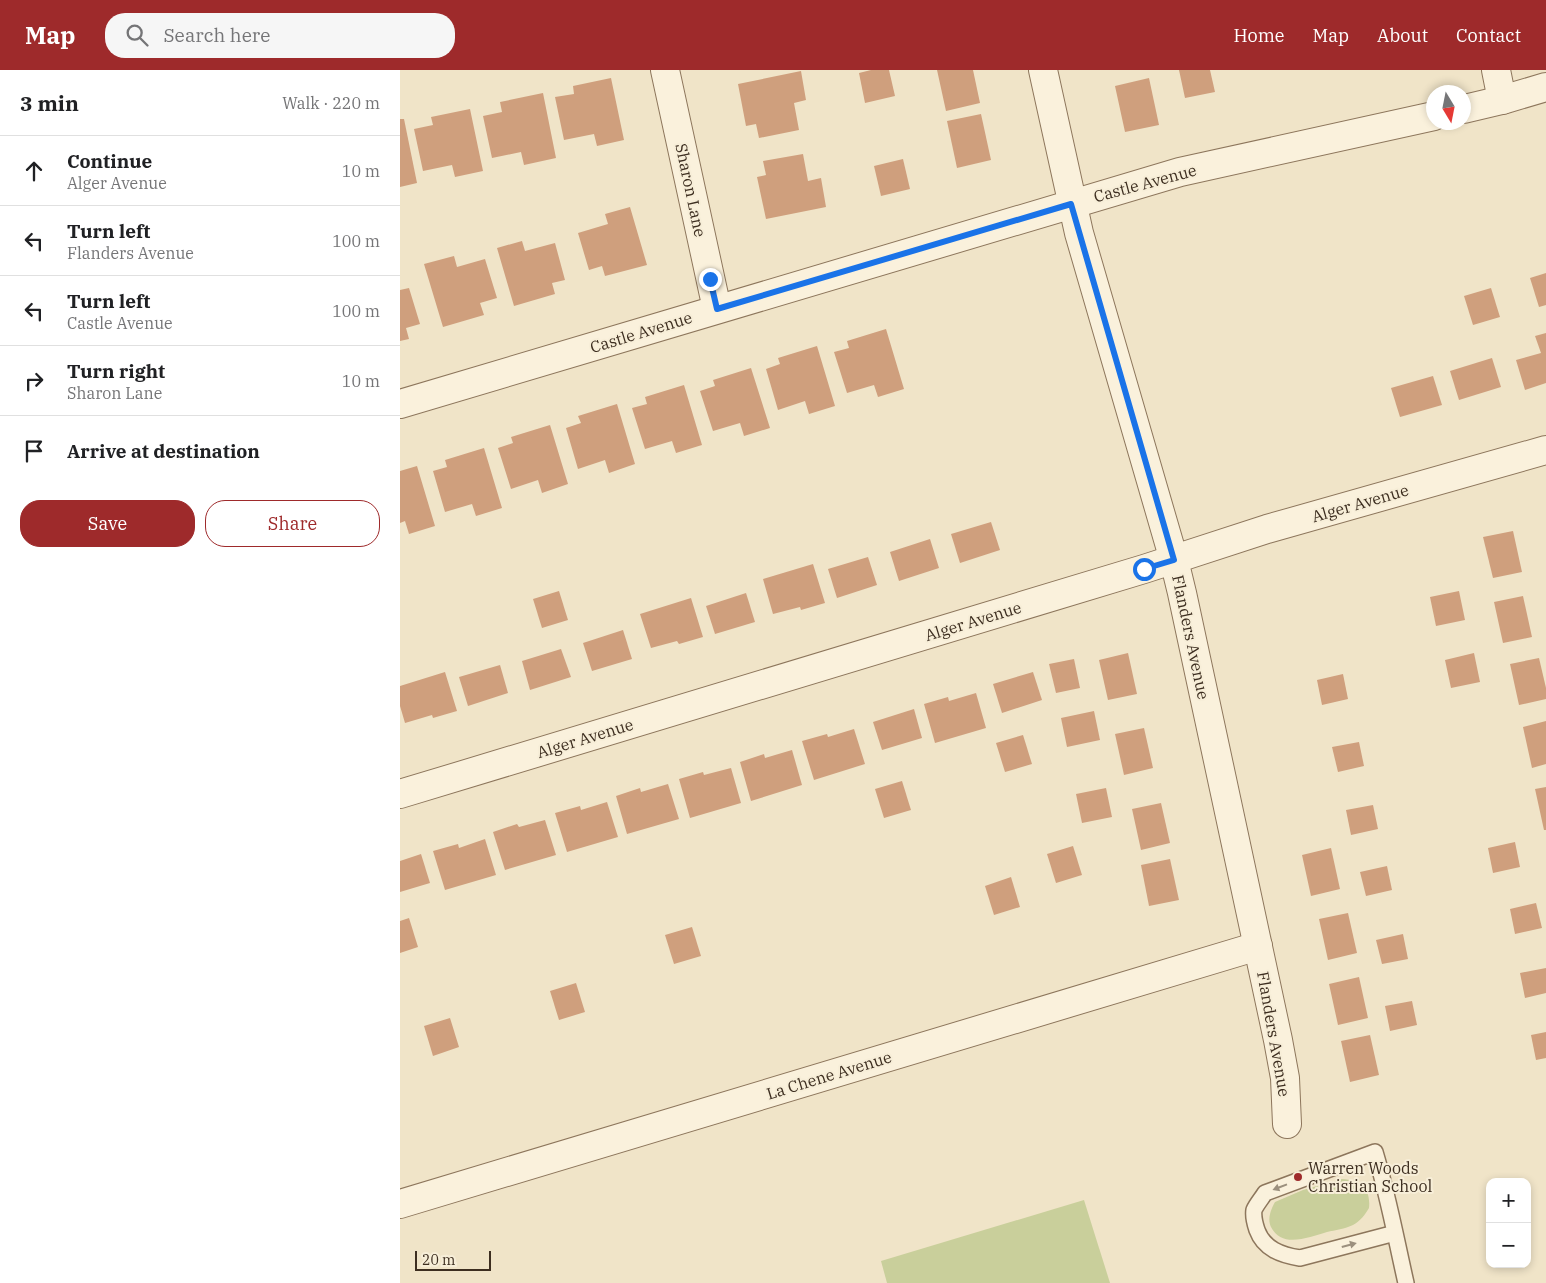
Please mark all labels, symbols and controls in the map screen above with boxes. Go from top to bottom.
search box [105,13,455,58]
text: Map [25,19,75,51]
icon: search [123,21,151,49]
text: Search here [163,23,270,47]
text: Home [1233,24,1285,47]
text: Map [1313,24,1349,47]
text: About [1377,24,1428,47]
text: Contact [1456,24,1521,47]
north arrow [1426,85,1471,130]
text: 3 min [20,89,79,117]
text: Walk · 220 m [282,93,380,113]
street label: Sharon Lane [671,141,711,239]
text: Continue [67,149,152,173]
icon: ahead [20,157,48,185]
street label: Castle Avenue [1091,160,1199,206]
text: 10 m [342,161,380,181]
text: Alger Avenue [67,173,167,193]
text: Turn left [67,219,150,243]
icon: left [20,227,48,255]
text: 100 m [332,231,380,251]
text: Flanders Avenue [67,243,194,263]
route end [699,268,722,291]
text: Turn left [67,289,150,313]
icon: left [20,297,48,325]
text: 100 m [332,301,380,321]
street label: Castle Avenue [588,307,694,357]
text: Castle Avenue [67,313,173,333]
text: Turn right [67,359,165,383]
icon: right [20,367,48,395]
text: 10 m [342,371,380,391]
text: Sharon Lane [67,383,162,403]
icon: arrive [20,437,48,465]
text: Arrive at destination [67,439,260,463]
street label: Alger Avenue [1309,480,1411,526]
button: Save [20,500,195,547]
button: Share [205,500,380,547]
route start [1133,558,1156,581]
street label: Flanders Avenue [1168,573,1214,701]
street label: Alger Avenue [922,597,1024,645]
street label: Alger Avenue [534,714,636,762]
street label: Flanders Avenue [1253,970,1295,1098]
street label: La Chene Avenue [764,1046,894,1104]
place label: Warren Woods Christian School [1308,1158,1432,1196]
marker: Warren Woods Christian School [1292,1171,1304,1183]
map controls [1486,1178,1531,1268]
button: + [1486,1178,1531,1223]
one-way arrow [1272,1183,1287,1191]
button: − [1486,1223,1531,1268]
one-way arrow [1341,1241,1356,1249]
scale bar [415,1248,491,1271]
text: 20 m [422,1251,455,1269]

